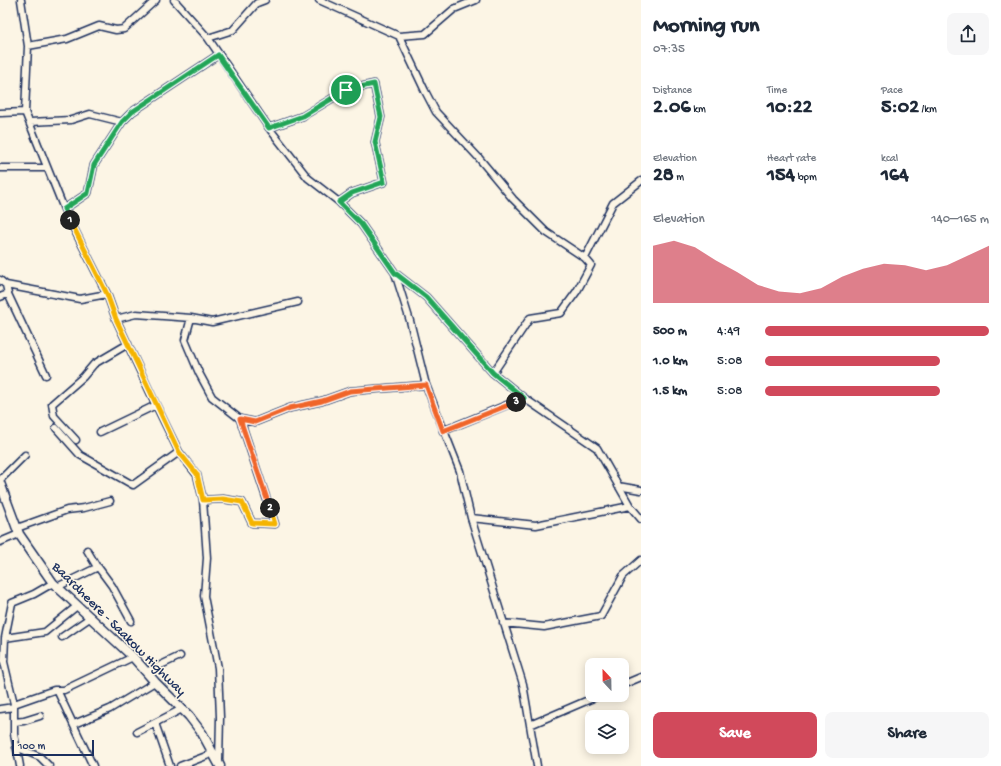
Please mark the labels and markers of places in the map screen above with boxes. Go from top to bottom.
pin [329,73,363,107]
pin: 1 [60,210,80,230]
pin: 3 [506,392,526,412]
pin: 2 [260,498,280,518]

